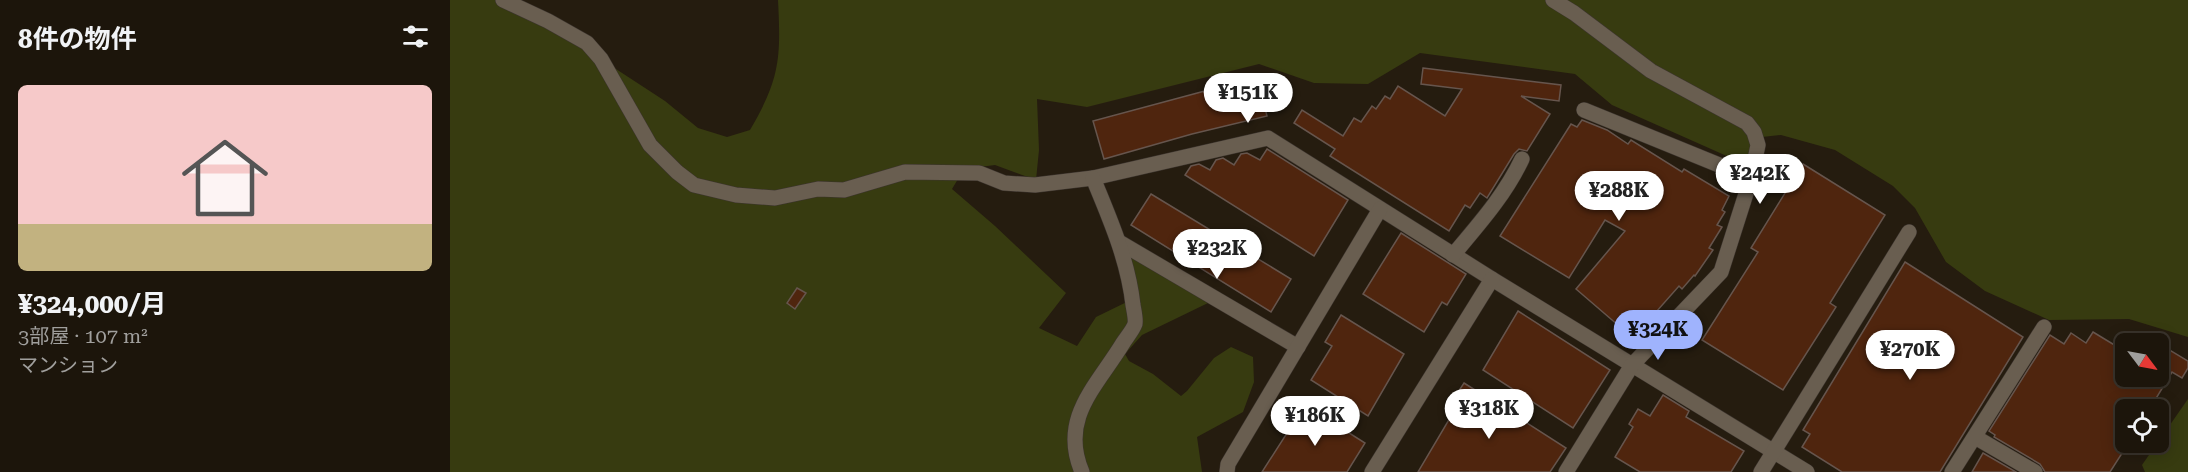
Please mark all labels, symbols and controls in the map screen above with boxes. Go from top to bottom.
icon: filters [399,20,432,53]
text: 8件の物件 [18,24,137,54]
pin: ¥151K [1206,73,1290,124]
text: ¥151K [1218,80,1278,104]
icon: home [171,124,279,232]
pin: ¥242K [1718,154,1802,205]
text: ¥242K [1730,161,1790,185]
pin: ¥288K [1577,171,1661,222]
text: ¥288K [1589,178,1649,202]
pin: ¥232K [1175,229,1259,280]
text: ¥232K [1187,236,1247,260]
text: ¥324,000/月 [18,289,166,319]
pin: ¥324K [1616,310,1700,361]
text: ¥324K [1628,317,1688,341]
text: 3部屋 · 107 m² [18,324,148,348]
pin: ¥270K [1868,330,1952,381]
north arrow [2115,333,2169,387]
map controls [2115,333,2169,453]
text: ¥270K [1880,337,1940,361]
text: マンション [18,353,118,377]
pin: ¥318K [1447,389,1531,440]
pin: ¥186K [1273,396,1357,447]
text: ¥318K [1459,396,1519,420]
button: locate [2115,399,2169,453]
text: ¥186K [1285,403,1345,427]

